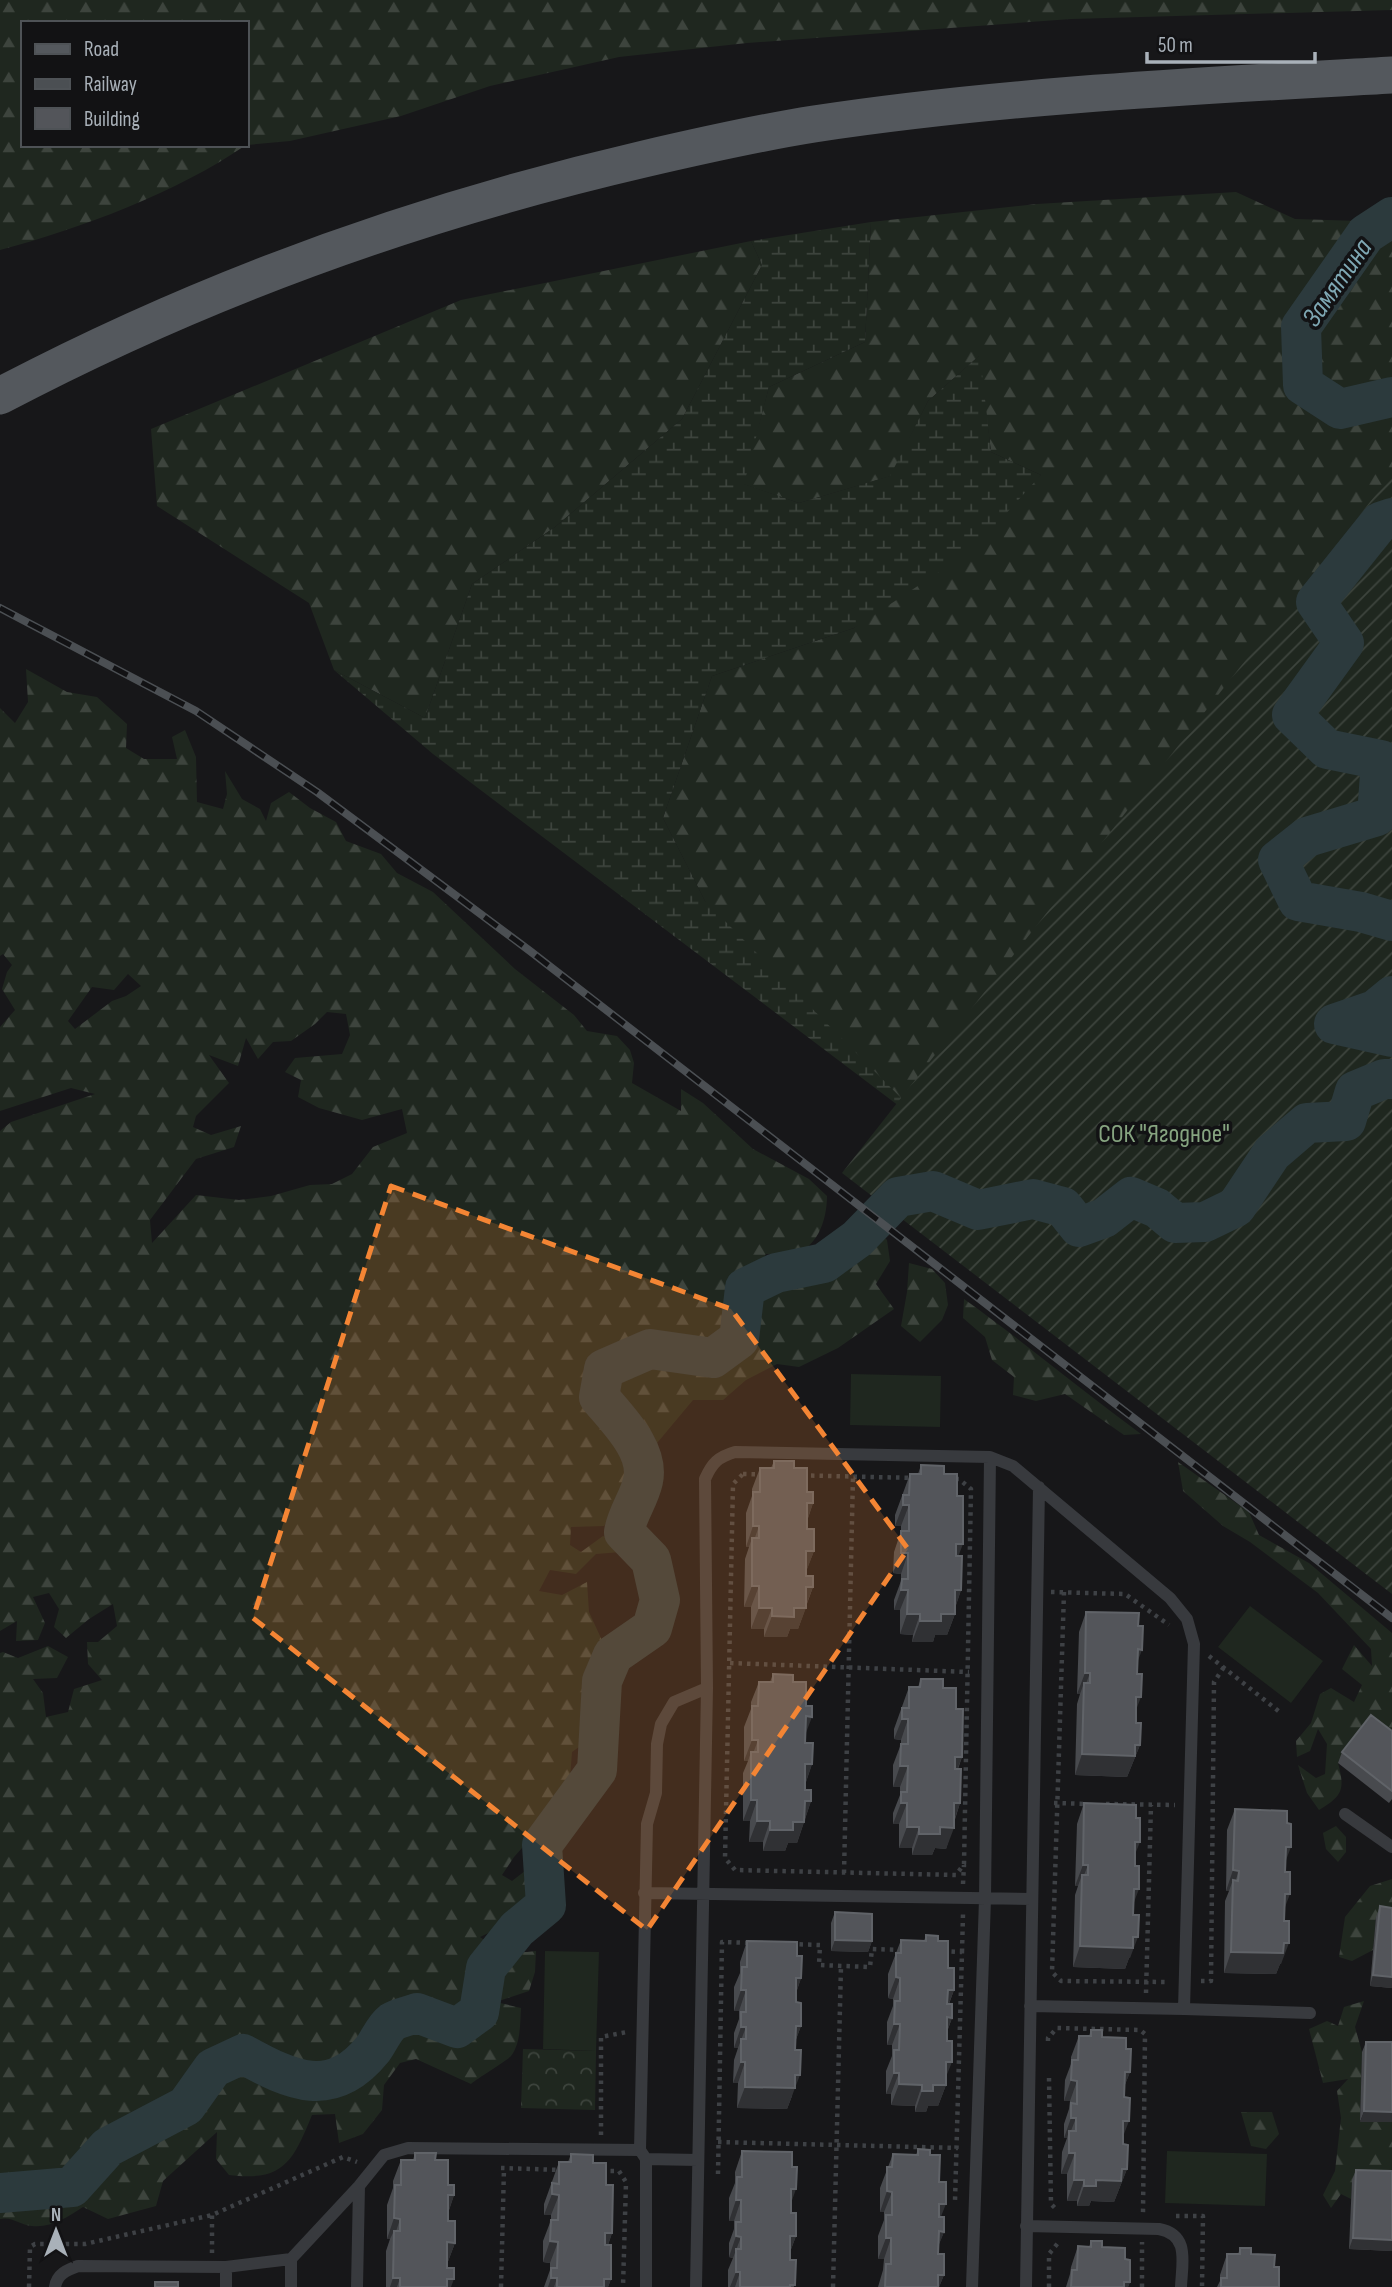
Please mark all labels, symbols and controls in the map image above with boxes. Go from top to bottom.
legend [21,21,248,147]
scale bar [1147,21,1315,65]
text: 50 m [1158,33,1193,58]
text: Road [84,37,119,62]
text: Railway [84,72,137,97]
text: Building [84,107,140,132]
water label: Замятина [1295,232,1380,333]
park label: СОК "Ягодное" [1098,1119,1230,1150]
north arrow [21,2196,91,2266]
text: N [51,2204,61,2227]

